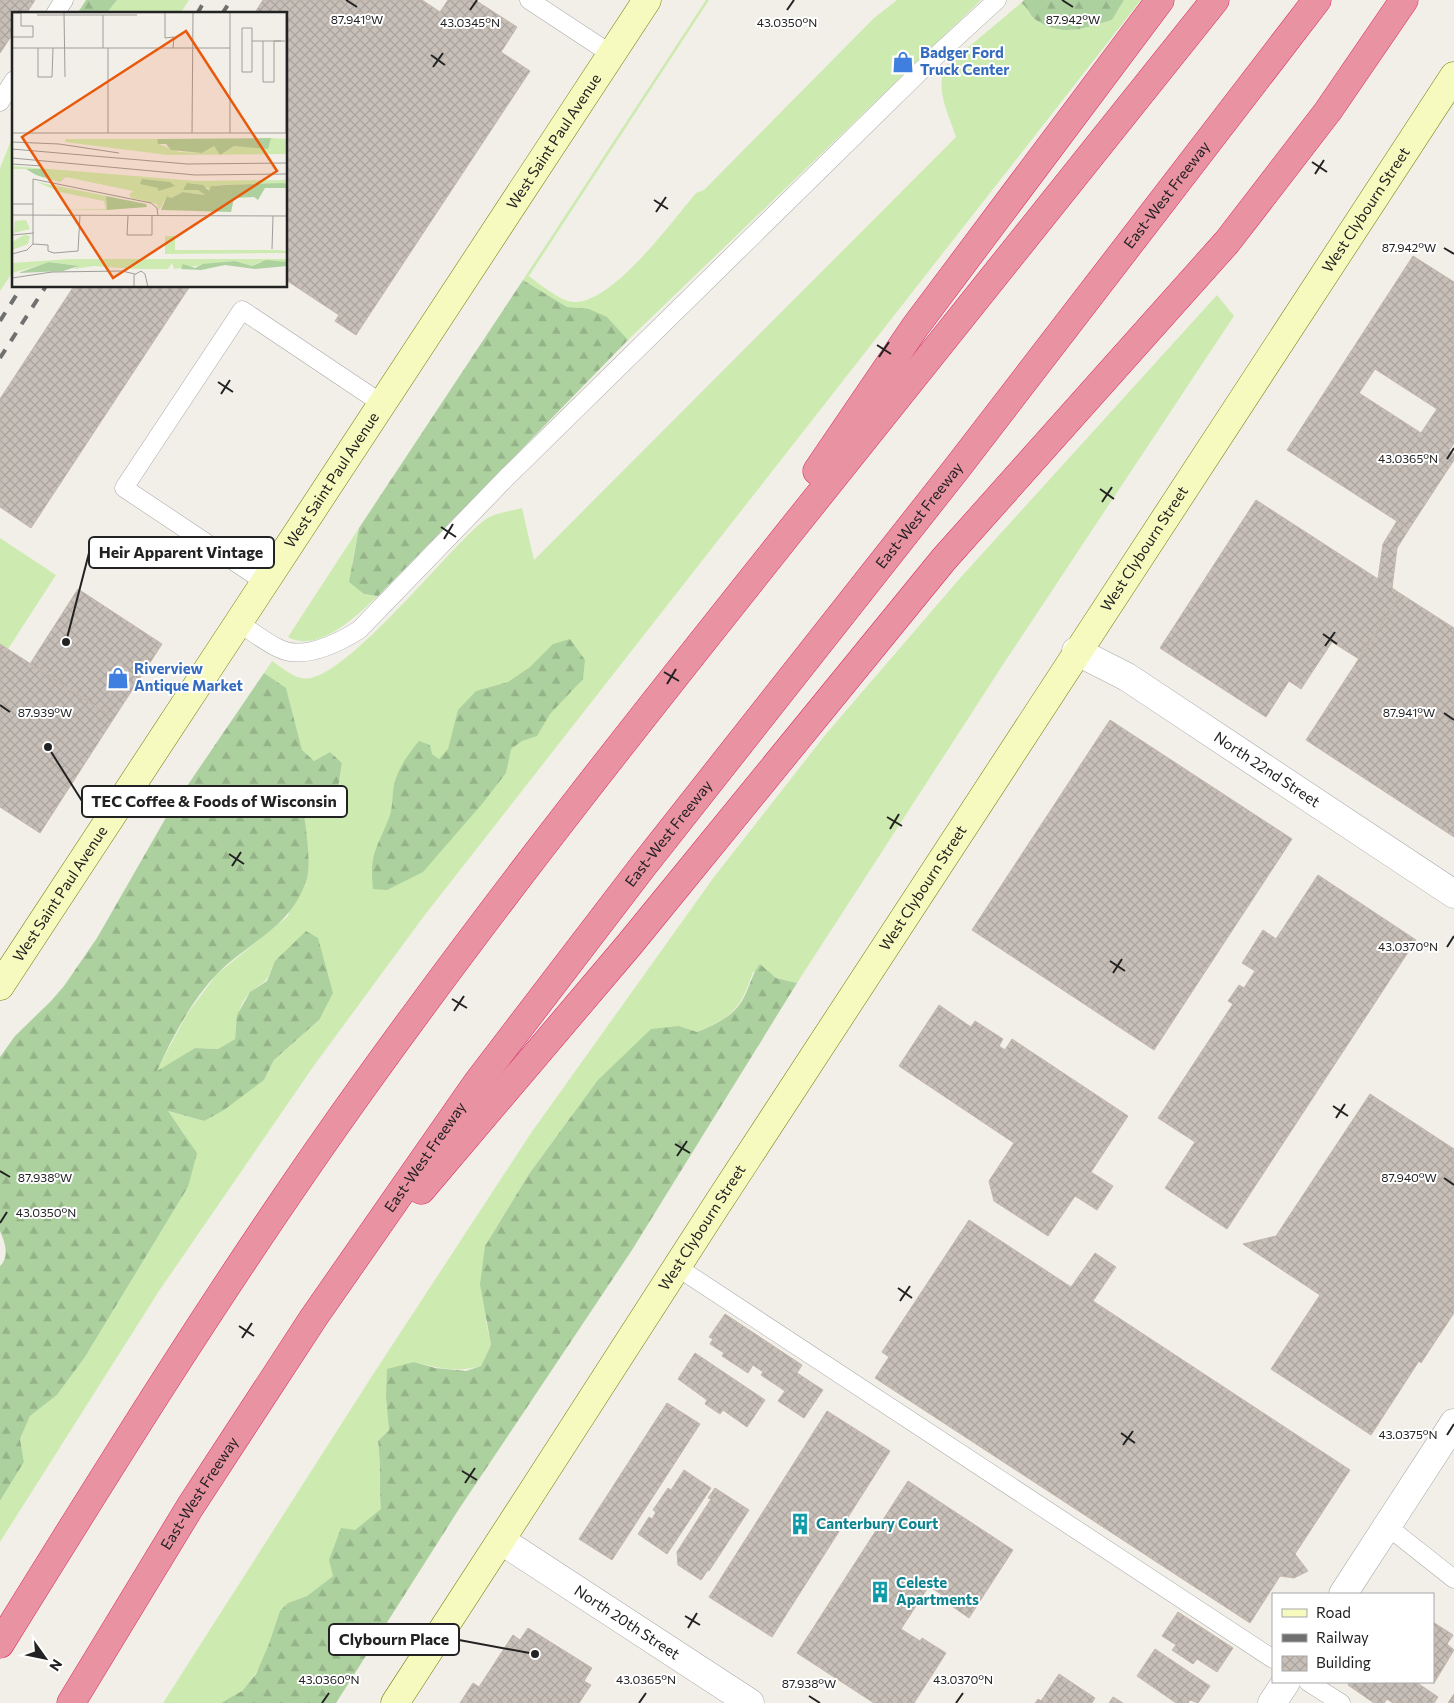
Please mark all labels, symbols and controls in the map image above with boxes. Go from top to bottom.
inset map [12,12,288,288]
text: 87.941°W [331,12,383,26]
text: 87.942°W [1046,12,1100,26]
text: 43.0345°N [440,15,500,29]
text: 43.0350°N [757,15,817,29]
place label: Badger Ford Truck Center [920,43,1009,78]
shop icon: Badger Ford Truck Center [890,49,916,75]
street label: West Saint Paul Avenue [502,70,604,212]
street label: East-West Freeway [1119,137,1213,252]
street label: West Clybourn Street [1318,143,1413,275]
text: 87.942°W [1382,240,1436,254]
street label: West Saint Paul Avenue [280,408,382,551]
text: 43.0365°N [1378,451,1438,465]
street label: East-West Freeway [871,458,966,572]
street label: West Clybourn Street [1096,482,1191,615]
callout: Heir Apparent Vintage [89,537,274,568]
text: Heir Apparent Vintage [99,542,263,561]
place label: Riverview Antique Market [134,659,243,694]
shop icon: Riverview Antique Market [105,665,131,691]
text: 87.939°W [18,705,72,719]
text: 87.941°W [1383,705,1435,719]
street label: North 22nd Street [1211,727,1324,810]
street label: East-West Freeway [621,776,715,890]
callout: TEC Coffee & Foods of Wisconsin [82,786,347,817]
text: TEC Coffee & Foods of Wisconsin [91,791,337,810]
street label: West Saint Paul Avenue [8,822,111,965]
street label: West Clybourn Street [875,822,970,954]
text: 43.0370°N [1378,939,1438,953]
street label: East-West Freeway [380,1098,469,1215]
street label: West Clybourn Street [654,1161,749,1293]
text: 87.938°W [18,1170,72,1184]
text: 87.940°W [1381,1170,1437,1184]
text: 43.0350°N [16,1205,76,1219]
text: 43.0375°N [1379,1427,1437,1441]
street label: East-West Freeway [156,1433,242,1553]
building icon: Canterbury Court [787,1511,813,1537]
place label: Canterbury Court [816,1514,938,1532]
place label: Celeste Apartments [896,1573,979,1608]
building icon: Celeste Apartments [867,1579,893,1605]
street label: North 20th Street [571,1581,683,1663]
legend [1272,1593,1434,1683]
text: Road [1316,1603,1351,1621]
callout: Clybourn Place [329,1624,459,1655]
text: Railway [1316,1628,1369,1646]
text: Clybourn Place [339,1629,449,1648]
north arrow [20,1633,70,1683]
text: Building [1316,1653,1371,1671]
text: N [46,1656,66,1674]
text: 43.0360°N [299,1672,359,1686]
text: 43.0365°N [616,1672,676,1686]
text: 43.0370°N [933,1672,993,1686]
text: 87.938°W [782,1676,836,1690]

